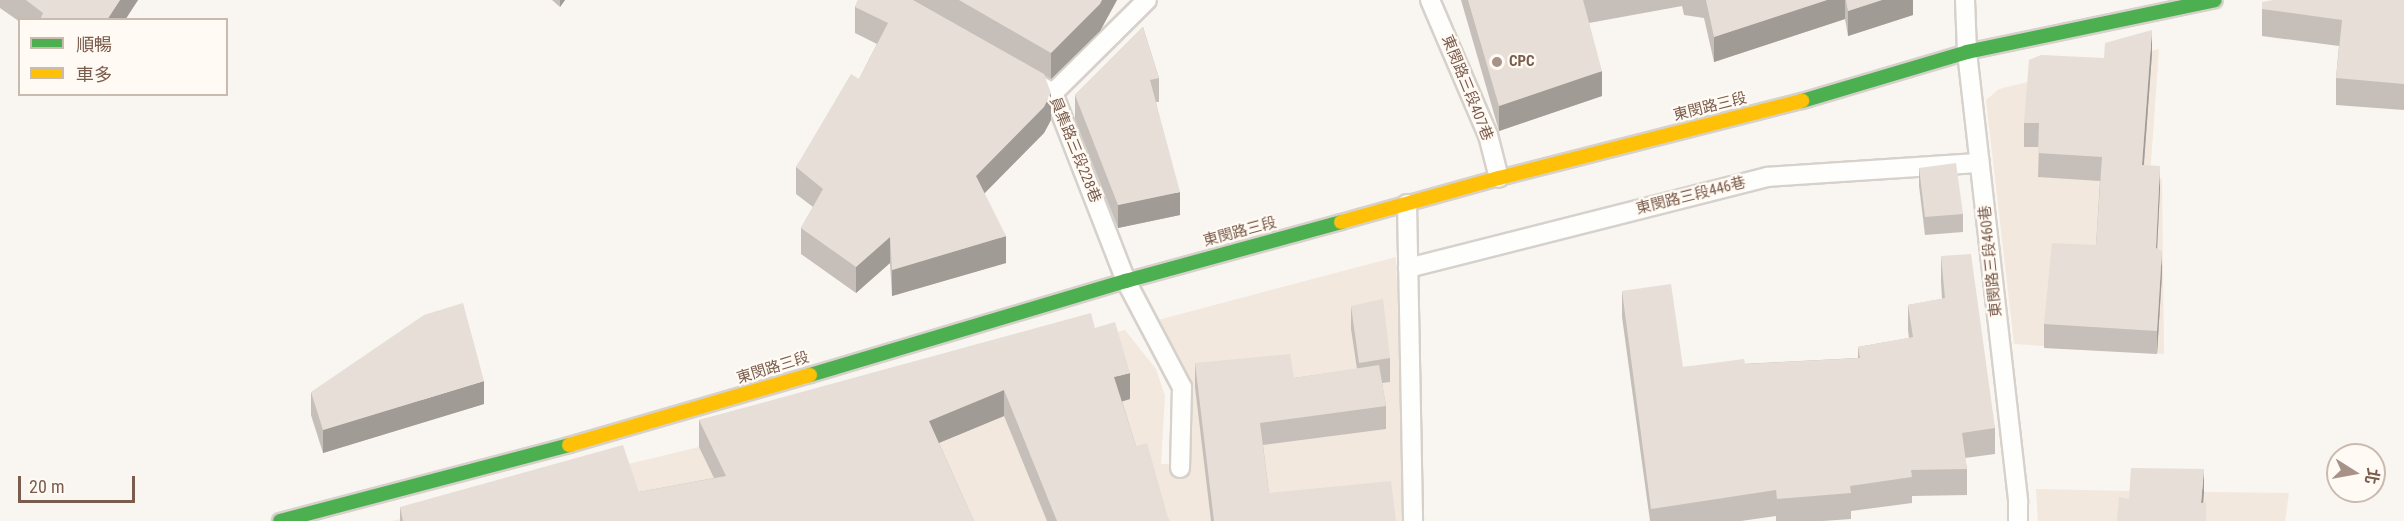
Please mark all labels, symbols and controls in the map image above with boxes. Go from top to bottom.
legend [18,18,228,96]
street label: 東閔路三段407巷 [1438,33,1496,143]
text: 順暢 [76,34,112,55]
place label: CPC [1509,53,1535,71]
marker: CPC [1490,55,1504,69]
text: 車多 [76,64,112,85]
street label: 東閔路三段 [1671,89,1749,125]
street label: 員集路三段228巷 [1046,95,1104,205]
street label: 東閔路三段446巷 [1634,174,1748,218]
street label: 東閔路三段460巷 [1976,204,2006,318]
street label: 東閔路三段 [1201,214,1279,250]
street label: 東閔路三段 [735,348,811,388]
north arrow [2326,443,2386,503]
scale bar [21,464,138,502]
text: 北 [2361,466,2383,486]
text: 20 m [29,476,64,497]

